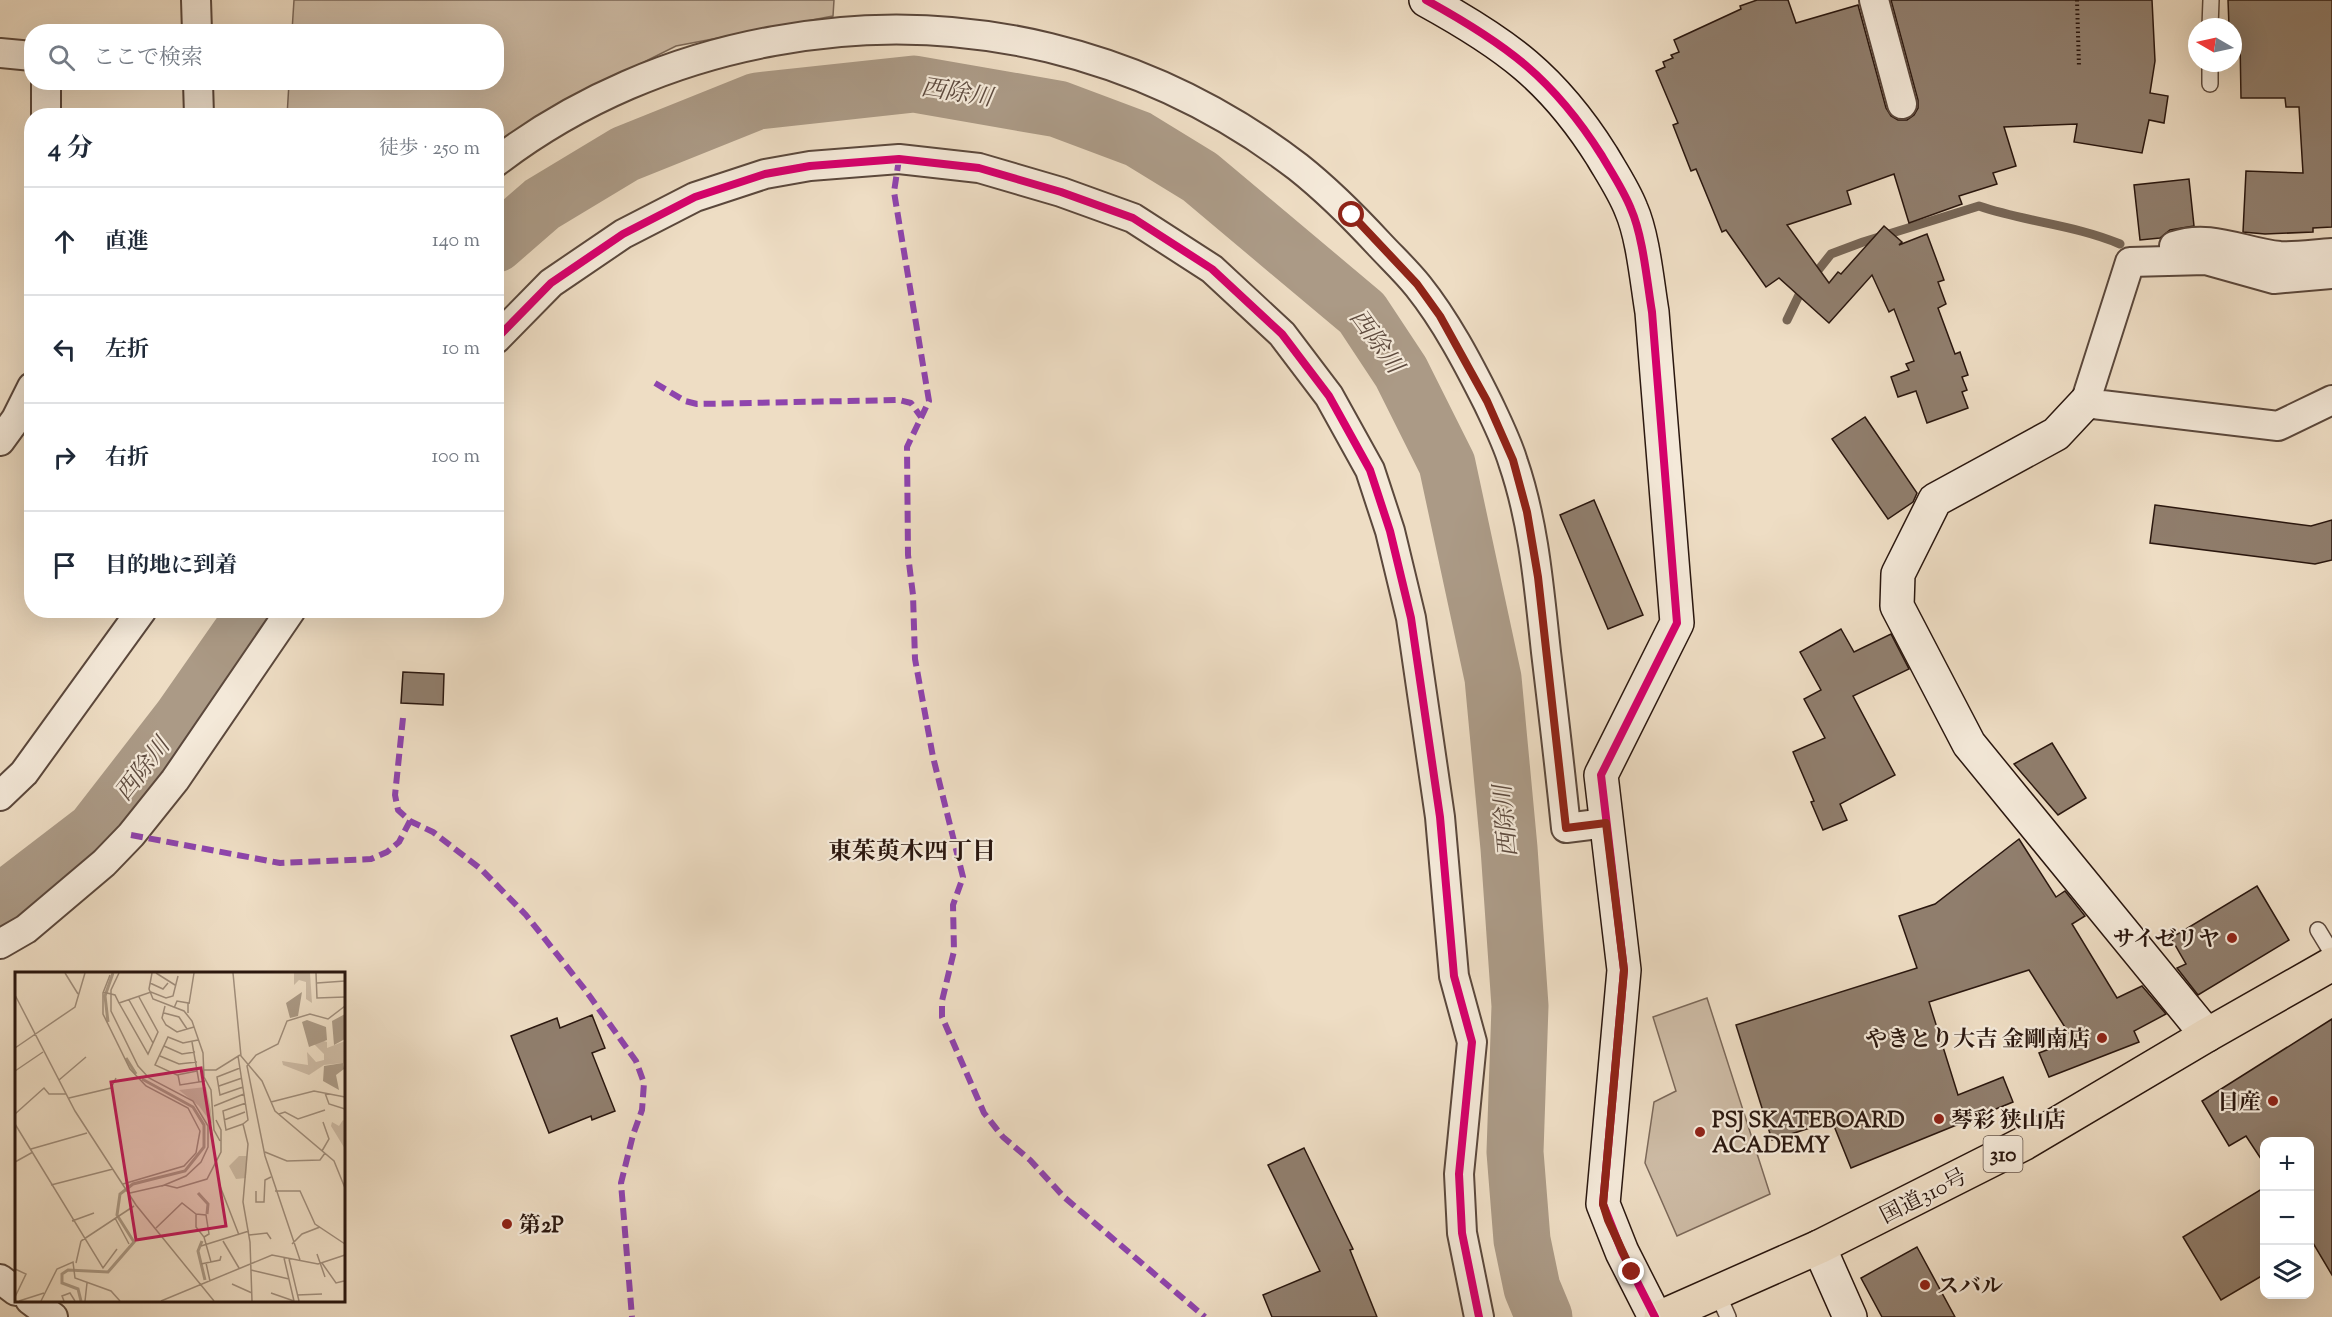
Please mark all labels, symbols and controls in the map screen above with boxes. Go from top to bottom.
north arrow [2188,18,2242,72]
search box [24,24,504,90]
icon: search [45,41,78,74]
text: ここで検索 [93,43,203,75]
water label: 西除川 [918,72,998,117]
text: 4 分 [48,131,93,168]
text: 徒歩 · 250 m [379,135,480,164]
route start [1338,201,1364,227]
icon: ahead [48,225,81,258]
text: 直進 [105,227,149,259]
text: 140 m [432,227,480,256]
water label: 西除川 [1340,303,1412,384]
icon: left [48,333,81,366]
text: 左折 [105,335,149,367]
text: 10 m [442,335,480,364]
icon: right [48,441,81,474]
text: 右折 [105,443,149,475]
text: 100 m [431,443,480,472]
icon: arrive [48,549,81,582]
text: 目的地に到着 [105,551,237,583]
water label: 西除川 [108,729,181,809]
water label: 西除川 [1487,780,1527,858]
district label: 東茱萸木四丁目 [828,836,996,870]
place label: サイゼリヤ [2113,925,2220,957]
marker: サイゼリヤ [2225,931,2239,945]
inset map [15,972,345,1302]
place label: やきとり大吉 金剛南店 [1865,1025,2090,1057]
marker: やきとり大吉 金剛南店 [2095,1031,2109,1045]
place label: 日産 [2217,1088,2261,1120]
marker: 日産 [2266,1094,2280,1108]
place label: PSJ SKATEBOARD ACADEMY [1712,1106,1905,1163]
place label: 琴彩 狭山店 [1951,1106,2066,1138]
marker: 琴彩 狭山店 [1932,1112,1946,1126]
marker: PSJ SKATEBOARD ACADEMY [1693,1125,1707,1139]
road number: 310 [1984,1136,2022,1172]
map controls [2260,1137,2314,1299]
button: + [2260,1137,2314,1191]
street label: 国道310号 [1875,1162,1973,1233]
button: − [2260,1191,2314,1245]
place label: 第2P [519,1211,564,1243]
marker: 第2P [500,1217,514,1231]
button: layers [2260,1245,2314,1299]
route end [1618,1258,1644,1284]
place label: スバル [1937,1272,2003,1304]
marker: スバル [1918,1278,1932,1292]

